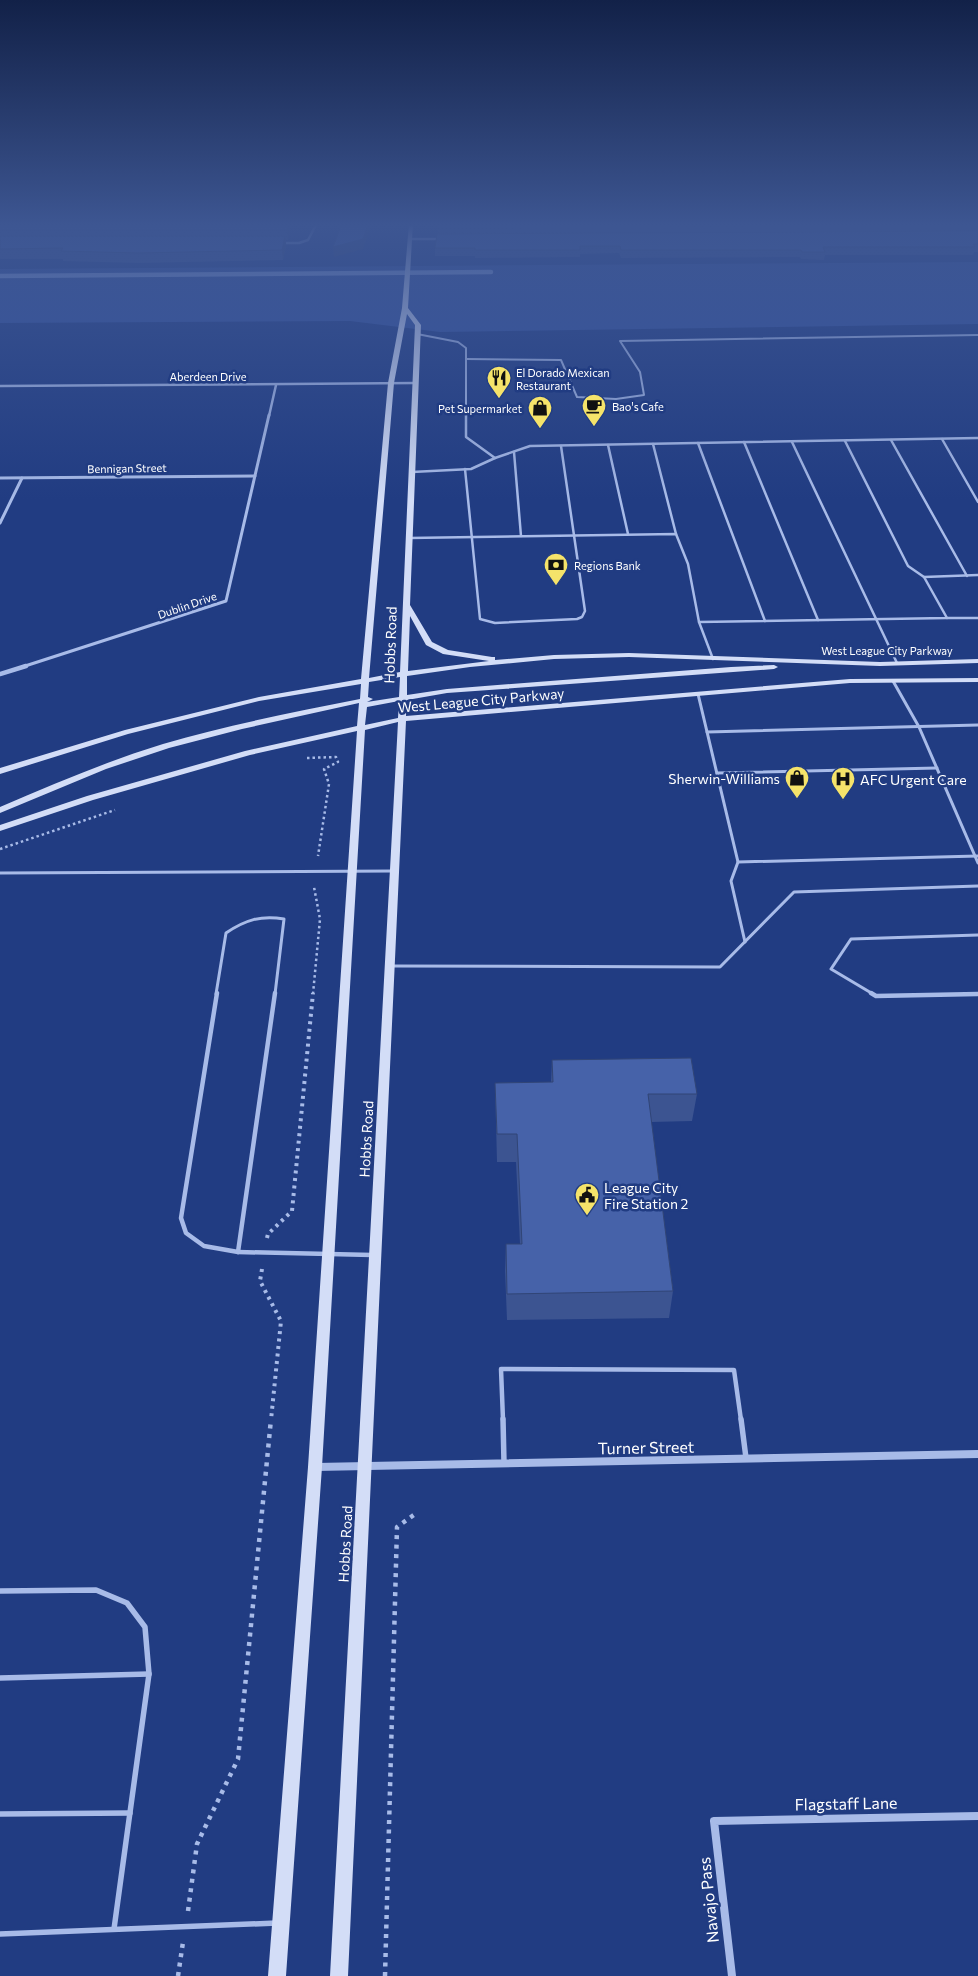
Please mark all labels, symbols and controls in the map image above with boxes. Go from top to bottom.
restaurant icon: El Dorado Mexican Restaurant [486,365,512,399]
place label: El Dorado Mexican Restaurant [516,366,610,392]
street label: Aberdeen Drive [169,370,247,383]
cafe icon: Bao's Cafe [581,393,607,427]
shop icon: Pet Supermarket [527,395,553,429]
place label: Bao's Cafe [612,400,664,413]
place label: Pet Supermarket [438,402,522,415]
street label: Bennigan Street [87,461,167,475]
bank icon: Regions Bank [543,552,569,586]
place label: Regions Bank [574,559,641,572]
street label: Dublin Drive [156,589,218,621]
street label: Hobbs Road [380,606,400,684]
street label: West League City Parkway [821,644,953,657]
street label: West League City Parkway [397,684,565,716]
shop icon: Sherwin-Williams [784,765,810,799]
hospital icon: AFC Urgent Care [830,766,856,800]
place label: Sherwin-Williams [668,770,780,787]
place label: AFC Urgent Care [860,771,967,788]
street label: Hobbs Road [355,1100,377,1178]
place label: League City Fire Station 2 [604,1179,689,1212]
public building icon: League City Fire Station 2 [574,1182,600,1216]
street label: Turner Street [598,1437,695,1457]
street label: Hobbs Road [334,1505,356,1583]
street label: Flagstaff Lane [794,1793,898,1813]
street label: Navajo Pass [694,1856,722,1944]

